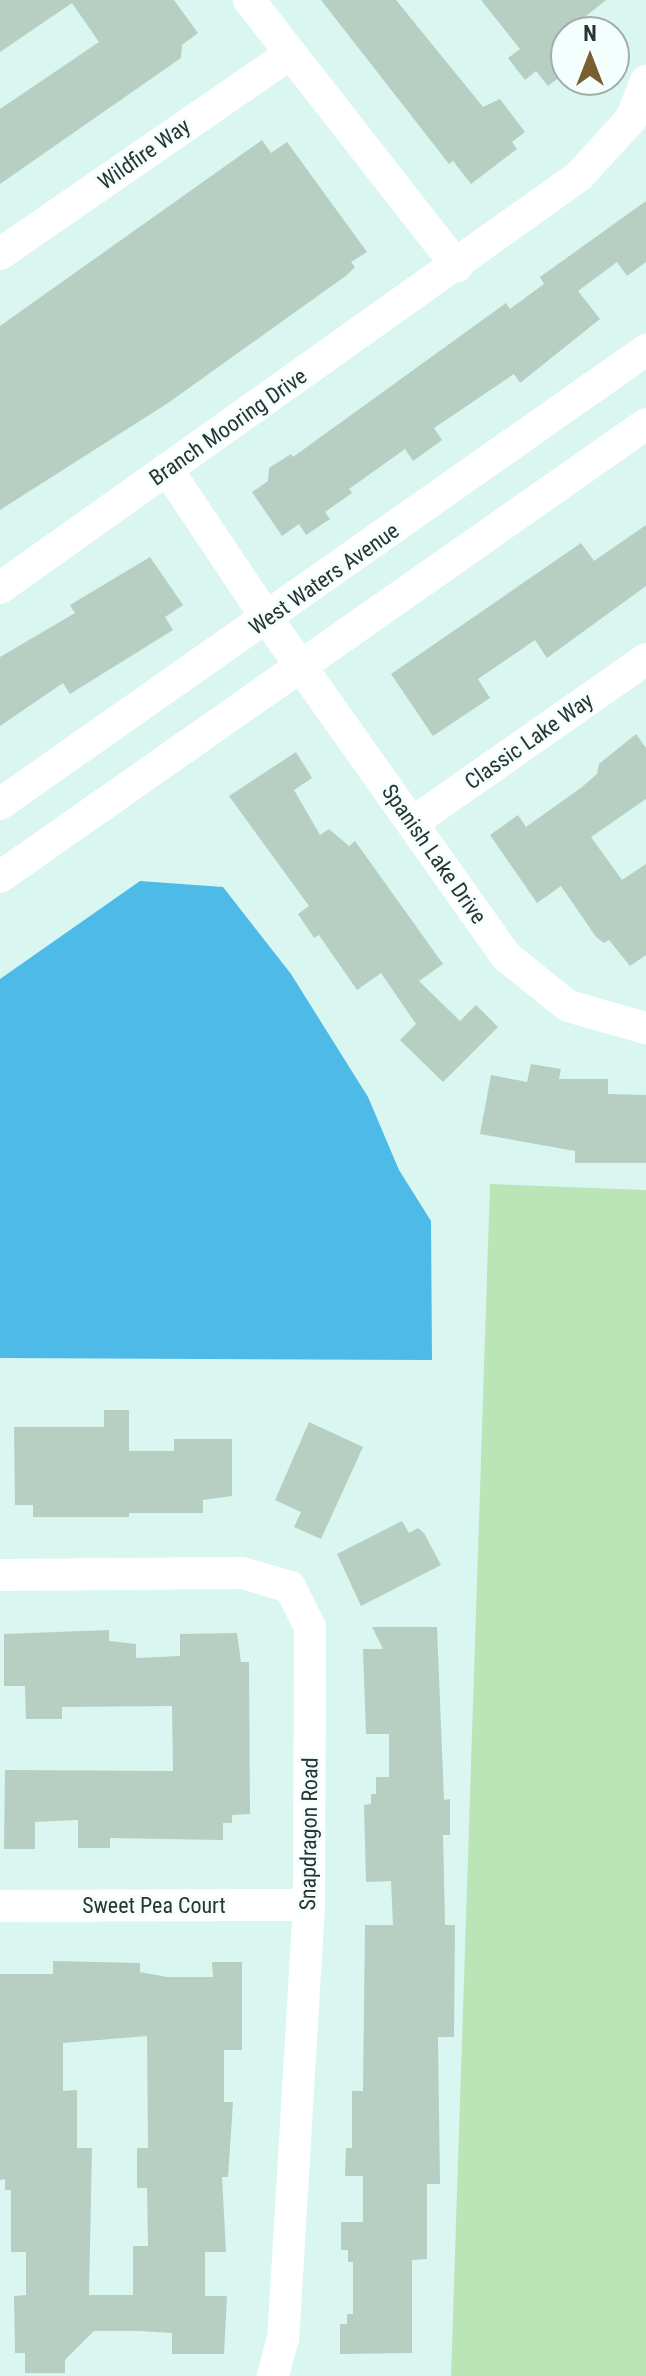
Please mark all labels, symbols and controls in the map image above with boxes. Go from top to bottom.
north arrow [550,16,630,96]
text: N [583,21,597,46]
street label: Wildfire Way [93,113,195,195]
street label: Branch Mooring Drive [144,363,312,491]
street label: West Waters Avenue [244,517,404,641]
street label: Classic Lake Way [460,687,598,795]
street label: Spanish Lake Drive [376,779,492,929]
street label: Snapdragon Road [294,1757,324,1911]
street label: Sweet Pea Court [82,1893,226,1919]

